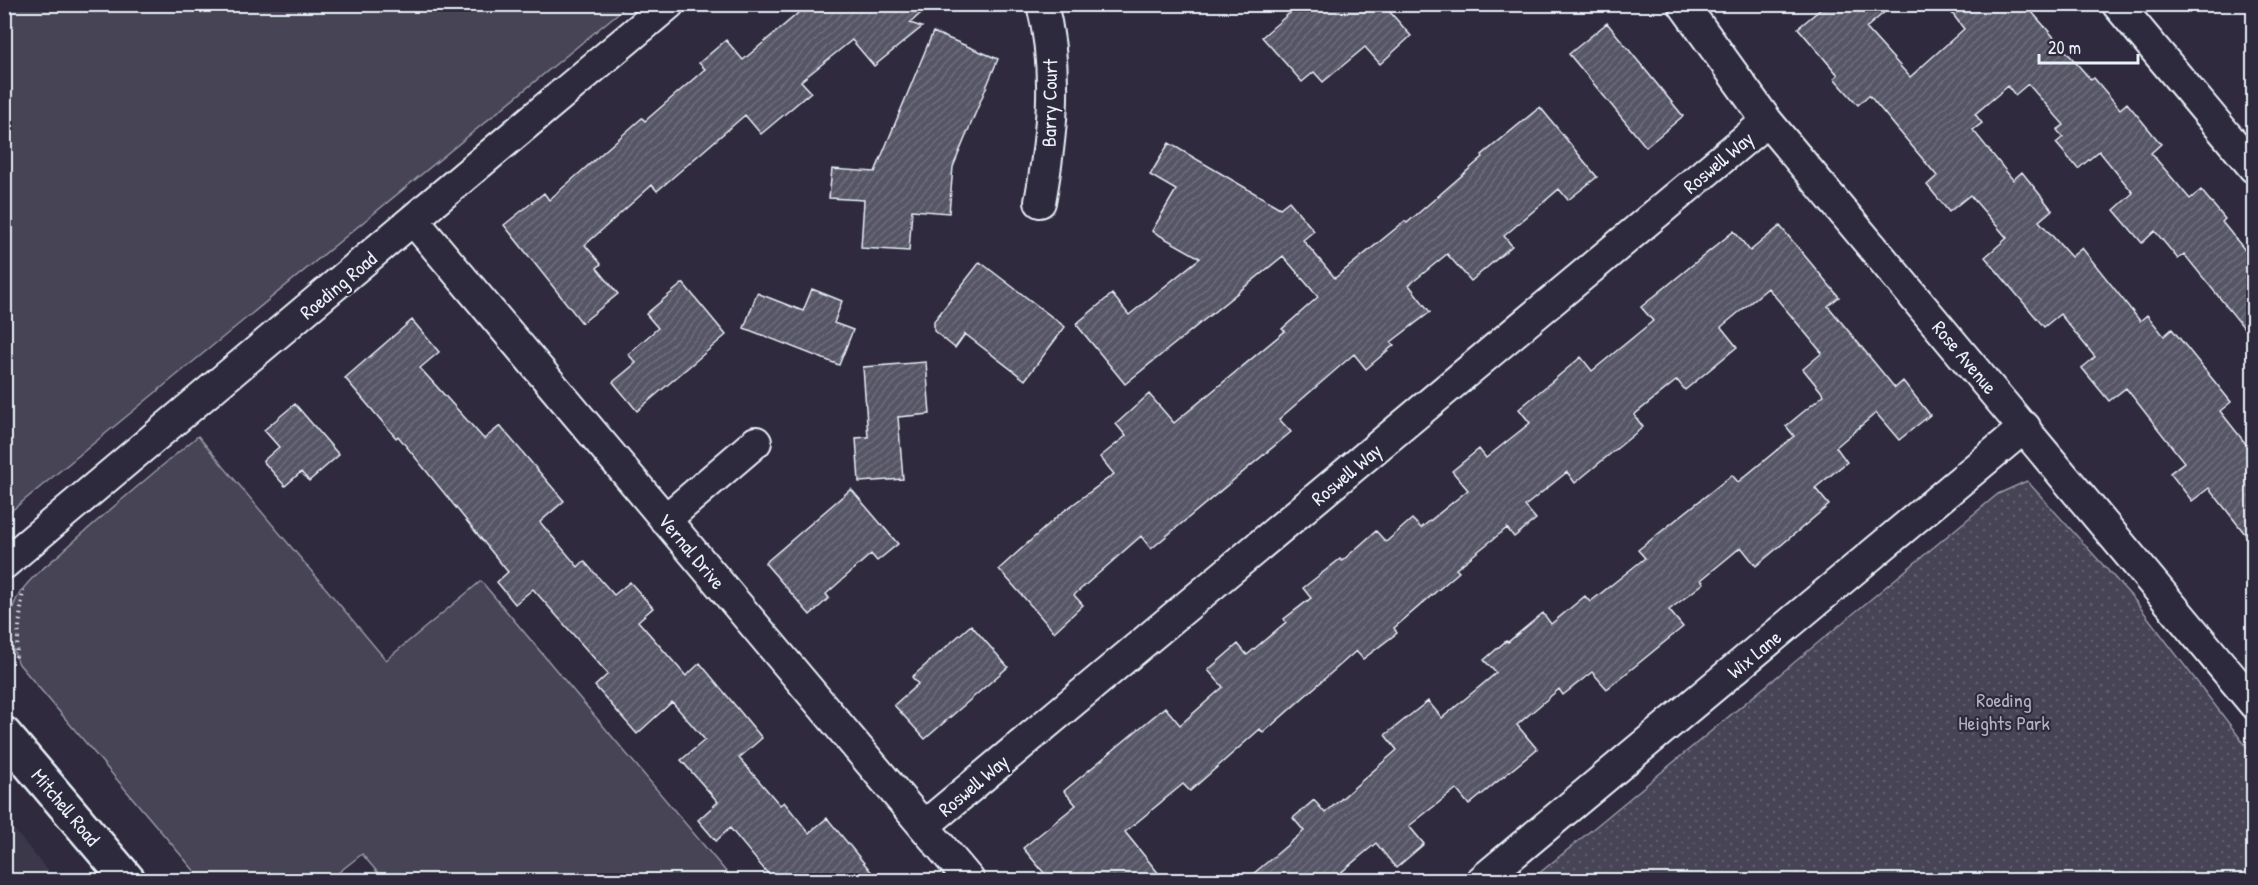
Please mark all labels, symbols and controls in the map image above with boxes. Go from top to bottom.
scale bar [2039,27,2138,65]
text: 20 m [2048,35,2081,60]
street label: Barry Court [1035,58,1063,147]
street label: Roswell Way [1677,125,1759,199]
street label: Roeding Road [294,245,382,325]
street label: Rose Avenue [1926,315,2004,399]
street label: Roswell Way [1305,437,1387,511]
street label: Vernal Drive [652,507,732,595]
street label: Wix Lane [1721,624,1787,684]
park label: Roeding Heights Park [1958,686,2050,736]
street label: Roswell Way [932,748,1014,822]
street label: Mitchell Road [26,763,106,852]

